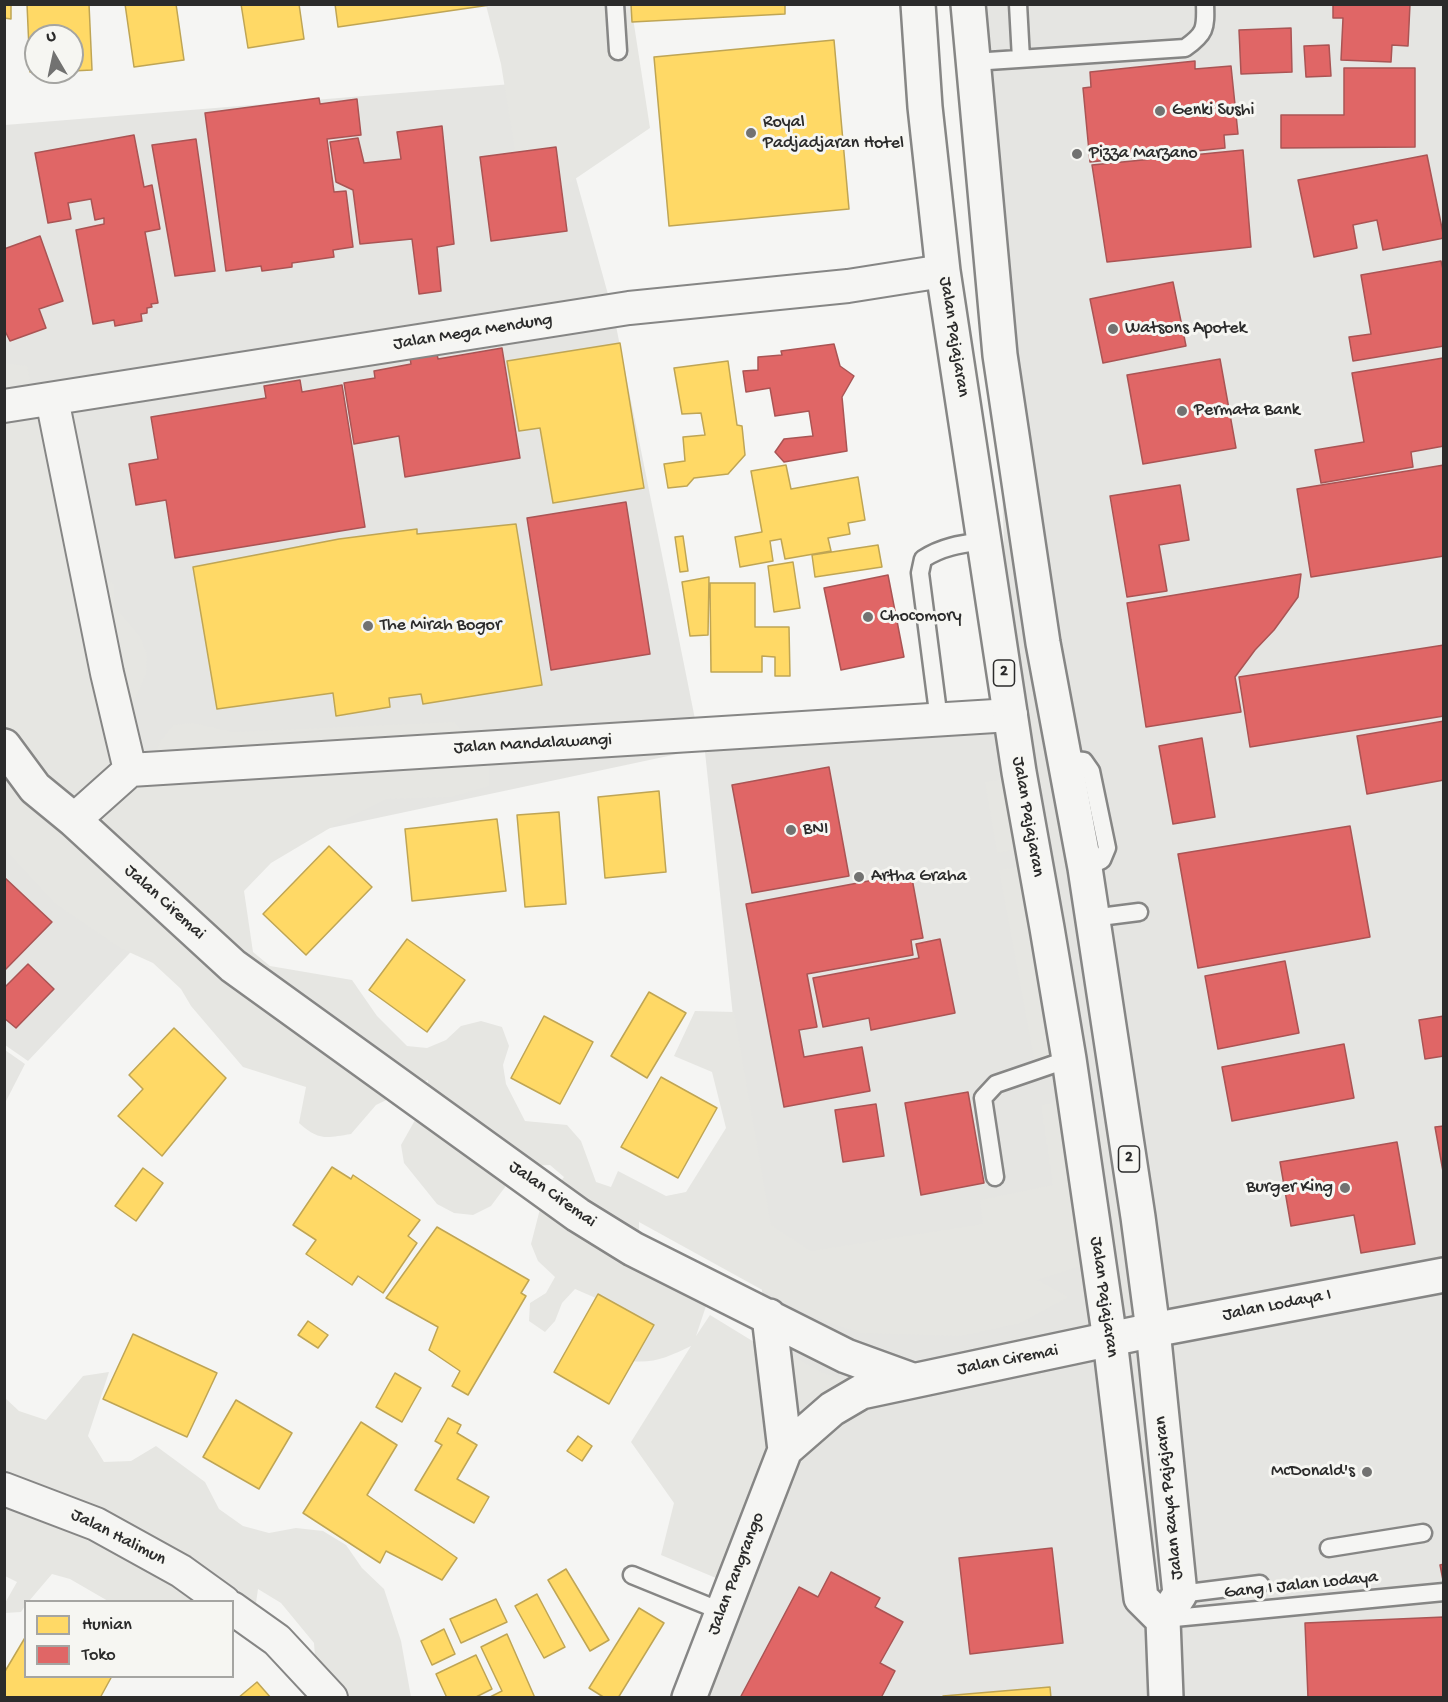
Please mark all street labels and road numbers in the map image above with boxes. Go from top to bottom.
street label: Jalan Pajajaran [933,275,973,399]
street label: Jalan Mega Mendung [392,310,554,356]
road number: 2 [994,660,1014,686]
street label: Jalan Mandalawangi [453,730,613,760]
street label: Jalan Pajajaran [1006,755,1048,879]
street label: Jalan Ciremai [119,861,209,945]
road number: 2 [1118,1146,1140,1172]
street label: Jalan Ciremai [504,1157,600,1233]
street label: Jalan Pajajaran [1084,1235,1122,1359]
street label: Jalan Lodaya I [1221,1285,1333,1327]
street label: Jalan Ciremai [956,1341,1060,1381]
street label: Jalan Raya Pajajaran [1151,1415,1189,1581]
street label: Jalan Halimun [67,1505,169,1571]
street label: Jalan Pangrango [704,1510,770,1638]
street label: Gang I Jalan Lodaya [1223,1567,1379,1605]

